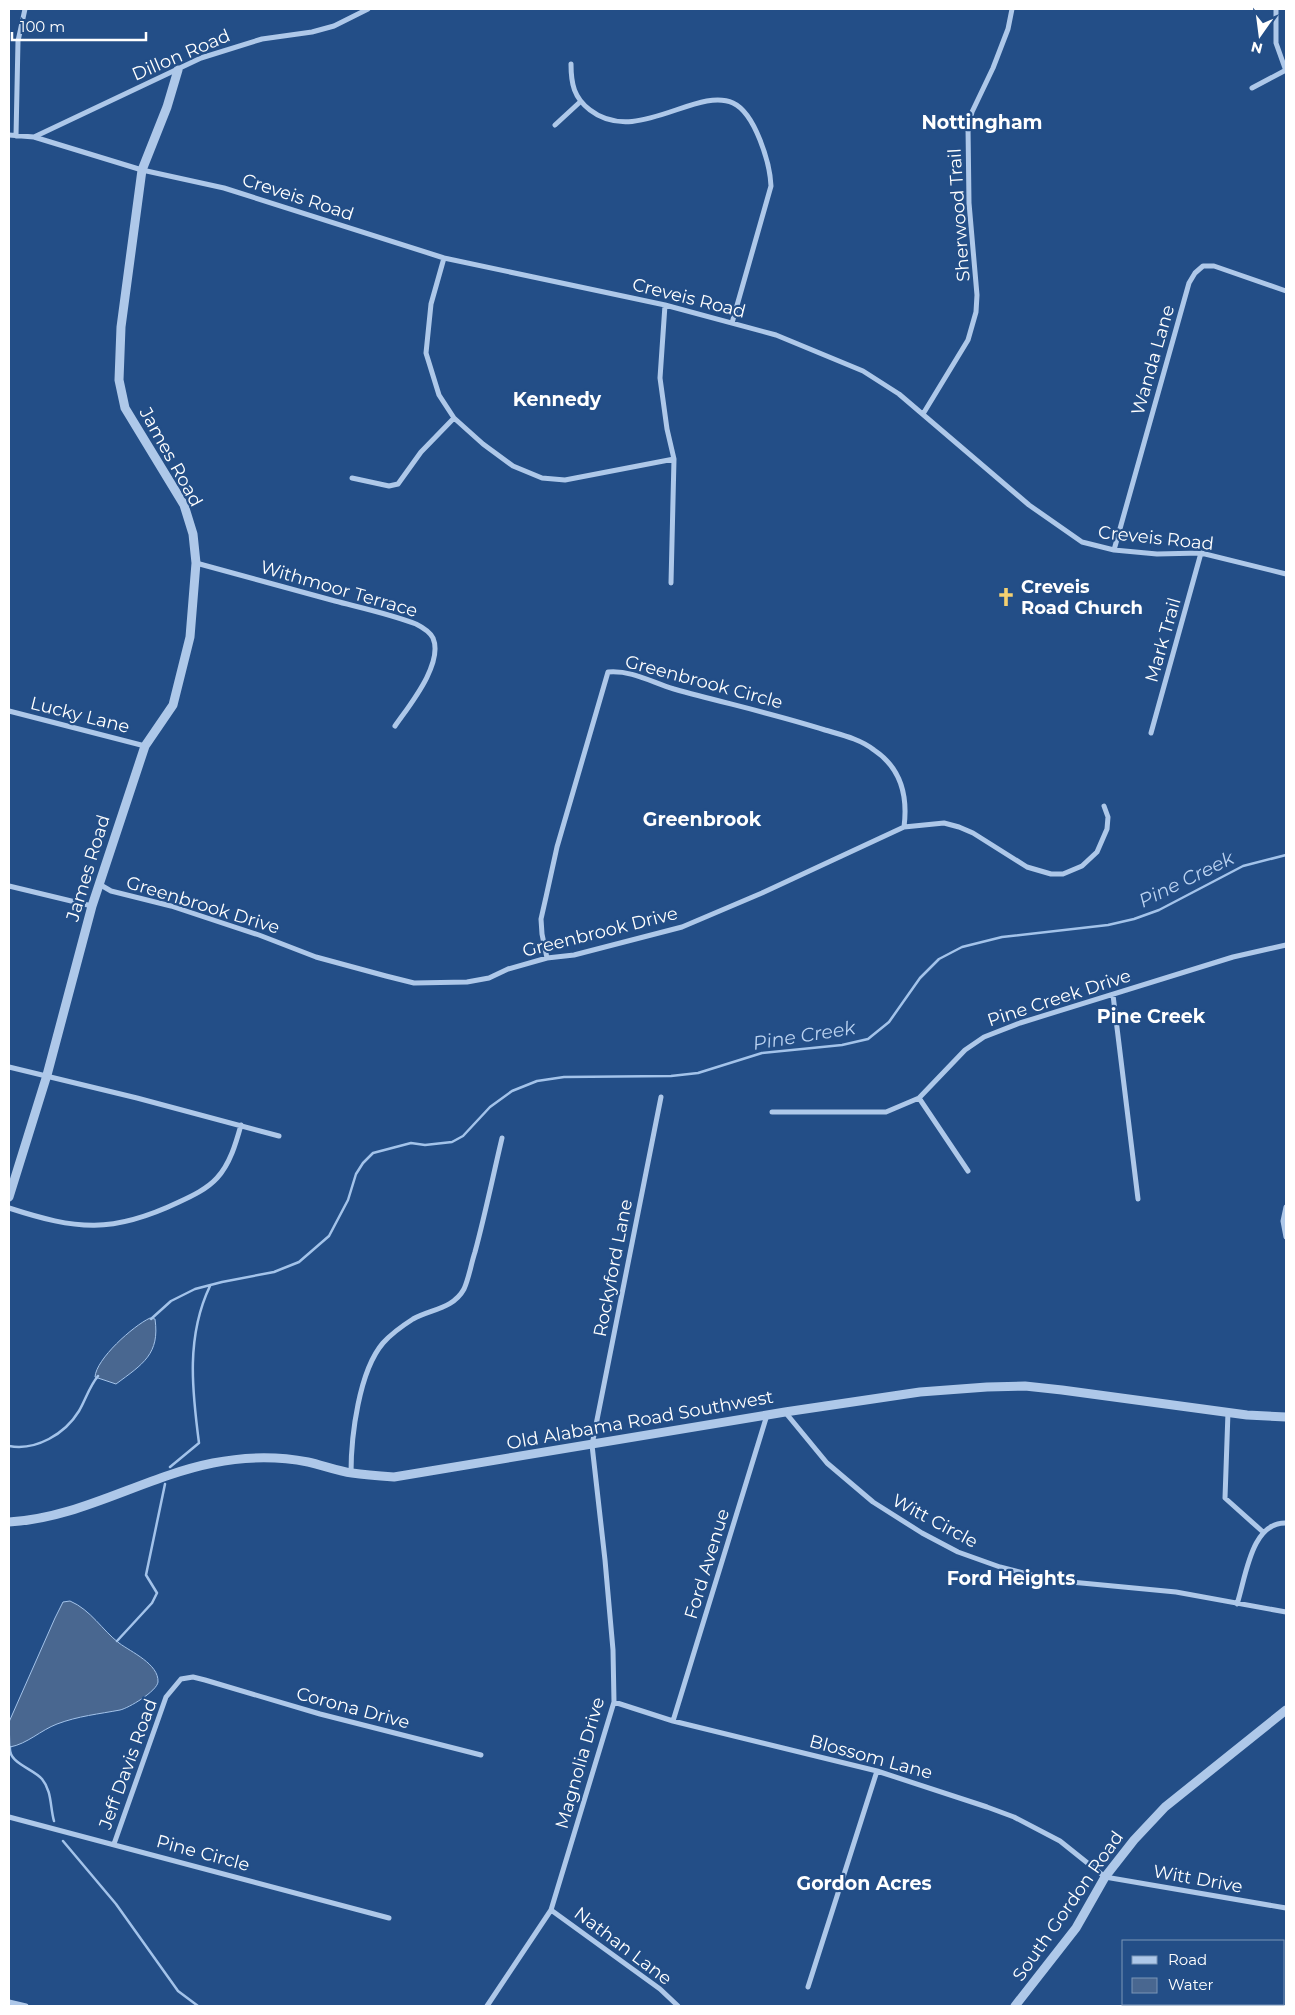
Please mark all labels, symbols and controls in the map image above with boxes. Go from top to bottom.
scale bar [12,10,146,42]
north arrow [1235,10,1285,60]
text: 100 m [20,17,65,36]
street label: Dillon Road [129,24,233,86]
text: N [1249,38,1265,58]
district label: Nottingham [921,111,1043,134]
street label: Sherwood Trail [943,148,975,282]
street label: Creveis Road [239,169,357,225]
street label: Creveis Road [630,273,748,323]
street label: Wanda Lane [1127,302,1179,418]
district label: Kennedy [513,388,602,411]
street label: James Road [134,403,207,511]
street label: Creveis Road [1097,521,1215,555]
street label: Withmoor Terrace [258,556,420,622]
place label: Creveis Road Church [1021,576,1143,619]
church icon: Creveis Road Church [995,586,1017,608]
street label: Mark Trail [1140,595,1186,685]
street label: Greenbrook Circle [623,650,785,714]
street label: Lucky Lane [28,692,132,738]
district label: Greenbrook [643,808,762,831]
street label: James Road [61,812,115,925]
water label: Pine Creek [1135,846,1238,912]
street label: Greenbrook Drive [124,871,282,939]
street label: Greenbrook Drive [520,902,680,962]
street label: Pine Creek Drive [984,964,1134,1032]
district label: Pine Creek [1097,1005,1206,1028]
water label: Pine Creek [751,1016,858,1055]
street label: Rockyford Lane [589,1197,637,1339]
street label: Old Alabama Road Southwest [505,1386,775,1454]
street label: Witt Circle [888,1489,982,1553]
street label: Ford Avenue [680,1506,734,1622]
district label: Ford Heights [947,1567,1075,1590]
street label: Corona Drive [294,1682,412,1734]
street label: Magnolia Drive [551,1695,609,1831]
street label: Jeff Davis Road [94,1696,162,1833]
street label: Blossom Lane [807,1730,935,1784]
street label: South Gordon Road [1008,1827,1128,1985]
street label: Pine Circle [154,1830,252,1876]
street label: Witt Drive [1151,1860,1245,1898]
district label: Gordon Acres [796,1872,932,1895]
street label: Nathan Lane [570,1902,676,1990]
legend [1122,1940,1285,2005]
text: Road [1168,1950,1207,1969]
text: Water [1168,1975,1214,1994]

